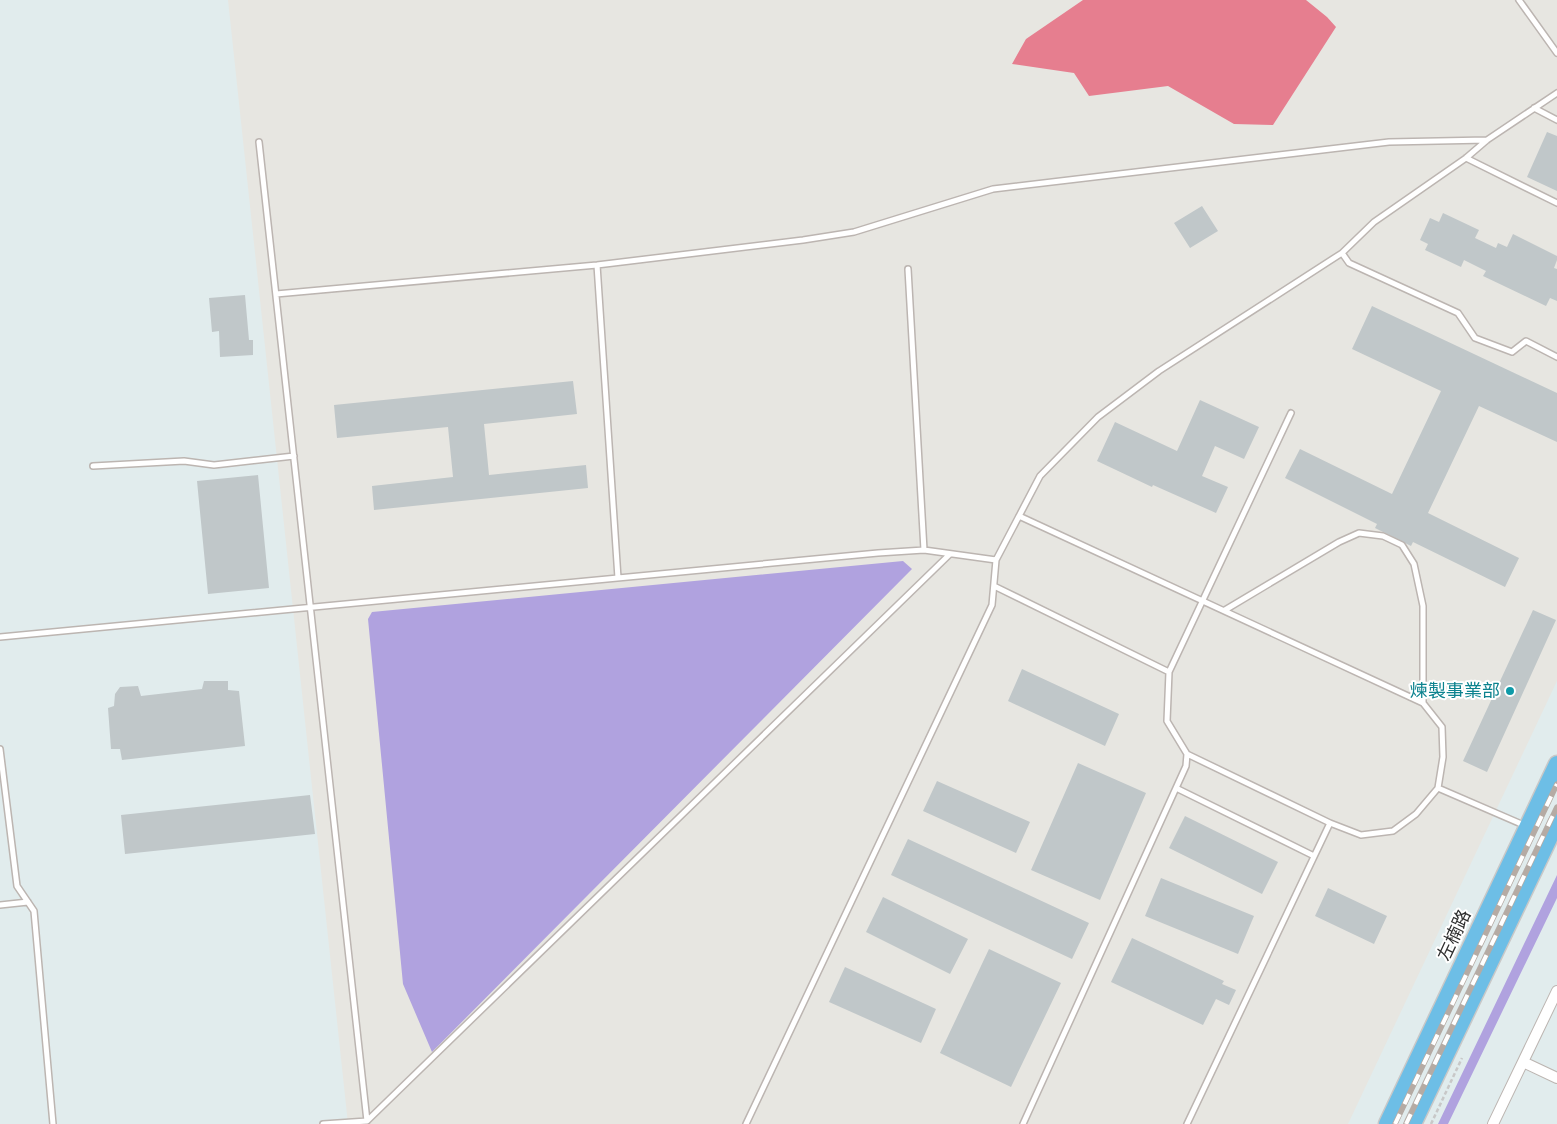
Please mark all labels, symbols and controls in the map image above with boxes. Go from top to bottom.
place label: 煉製事業部 [1410,678,1500,704]
marker: 煉製事業部 [1504,685,1516,697]
street label: 左楠路 [1431,905,1477,965]

